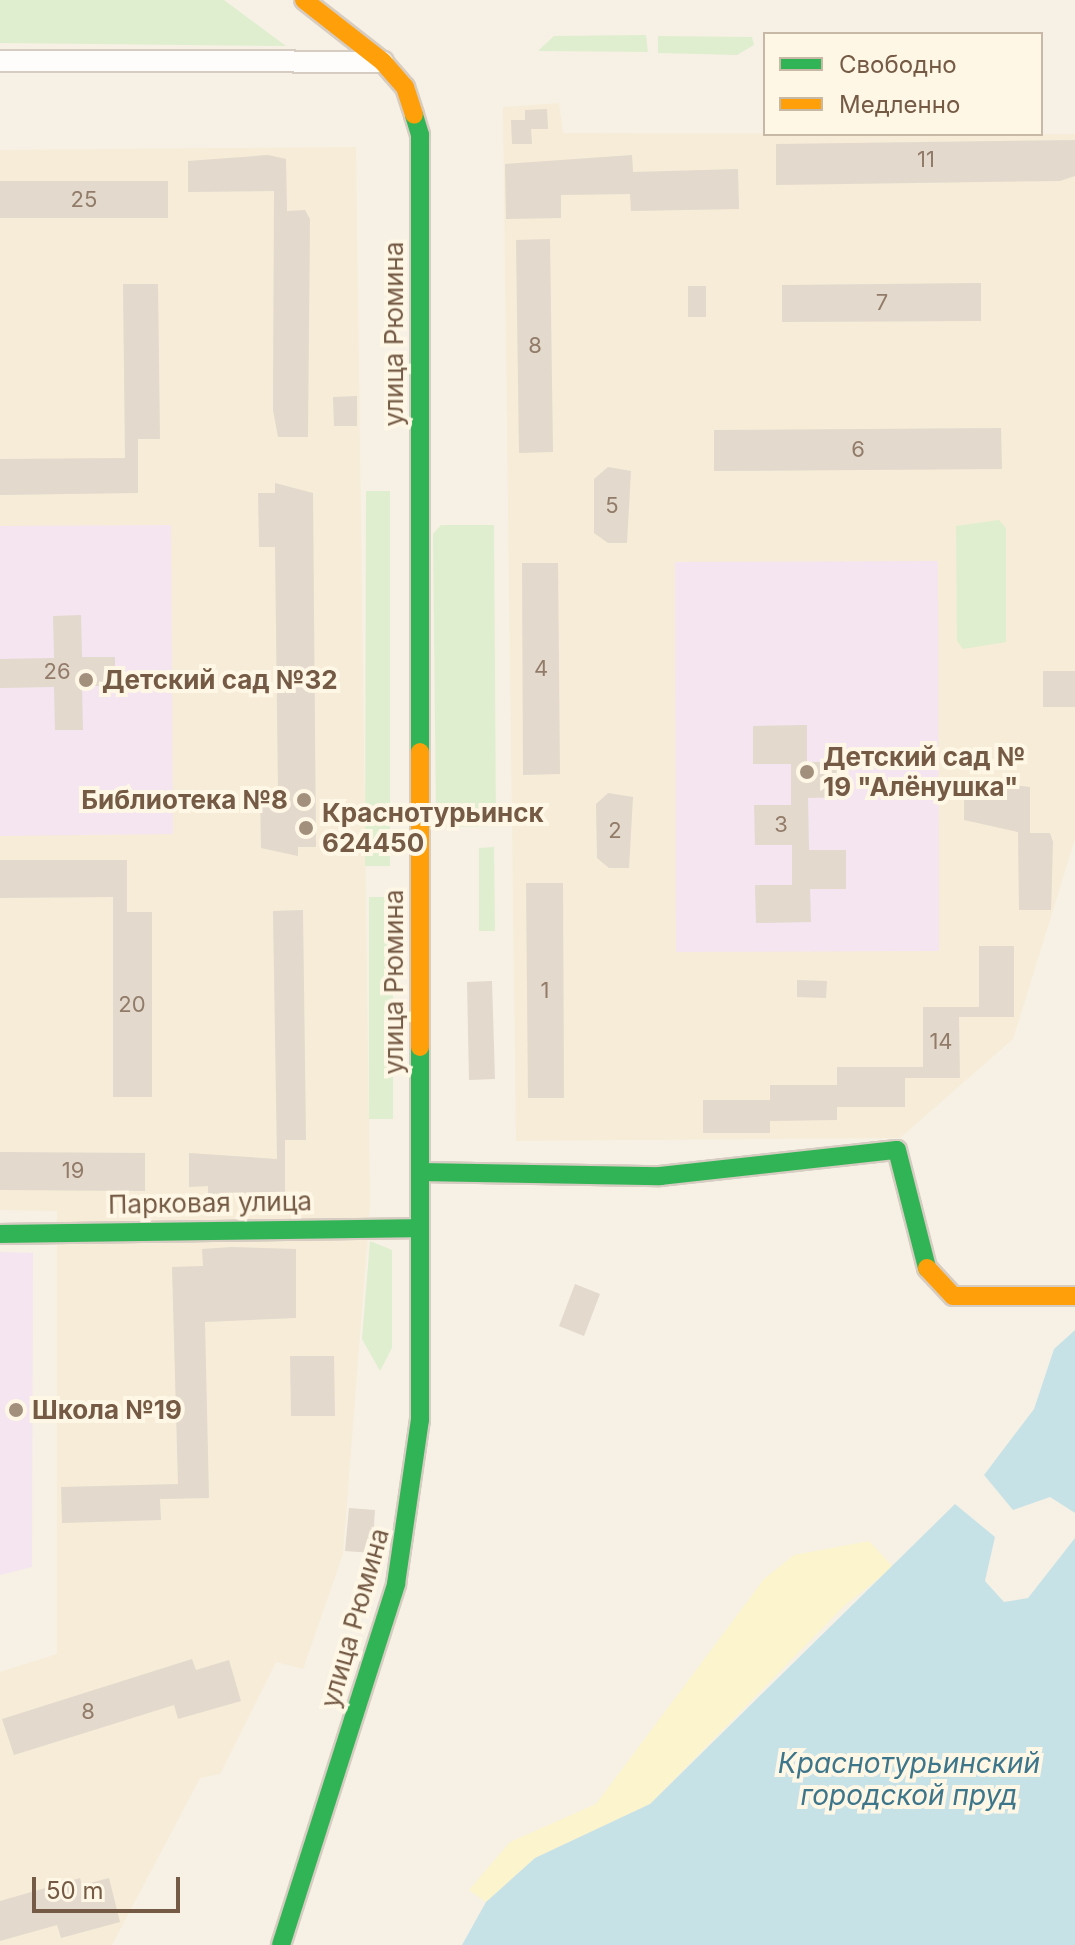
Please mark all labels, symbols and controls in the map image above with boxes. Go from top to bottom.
legend [763,32,1043,136]
text: Свободно [839,50,957,79]
text: Медленно [839,90,960,119]
house number: 11 [917,147,935,173]
house number: 25 [71,187,97,213]
street label: улица Рюмина [378,241,410,427]
house number: 7 [876,290,888,316]
house number: 8 [528,333,542,359]
house number: 6 [851,437,865,463]
house number: 5 [605,493,619,519]
house number: 4 [534,656,548,682]
house number: 26 [43,659,71,685]
place label: Детский сад №32 [102,664,338,696]
marker: Детский сад №32 [77,671,95,689]
place label: Детский сад № 19 "Алёнушка" [823,741,1026,802]
marker: Детский сад № 19 "Алёнушка" [798,763,816,781]
place label: Библиотека №8 [81,784,288,816]
marker: Библиотека №8 [295,791,313,809]
place label: Краснотурьинск 624450 [322,797,544,858]
house number: 3 [774,812,788,838]
house number: 2 [608,818,622,844]
marker: Краснотурьинск 624450 [297,819,315,837]
street label: улица Рюмина [378,889,410,1075]
house number: 1 [541,978,549,1004]
house number: 20 [118,992,146,1018]
house number: 14 [929,1029,953,1055]
house number: 19 [62,1158,84,1184]
street label: Парковая улица [108,1186,312,1220]
place label: Школа №19 [32,1394,182,1426]
marker: Школа №19 [7,1401,25,1419]
street label: улица Рюмина [314,1525,396,1711]
house number: 8 [81,1699,95,1725]
water label: Краснотурьинский городской пруд [778,1746,1040,1812]
scale bar [36,1861,184,1911]
text: 50 m [46,1876,104,1905]

